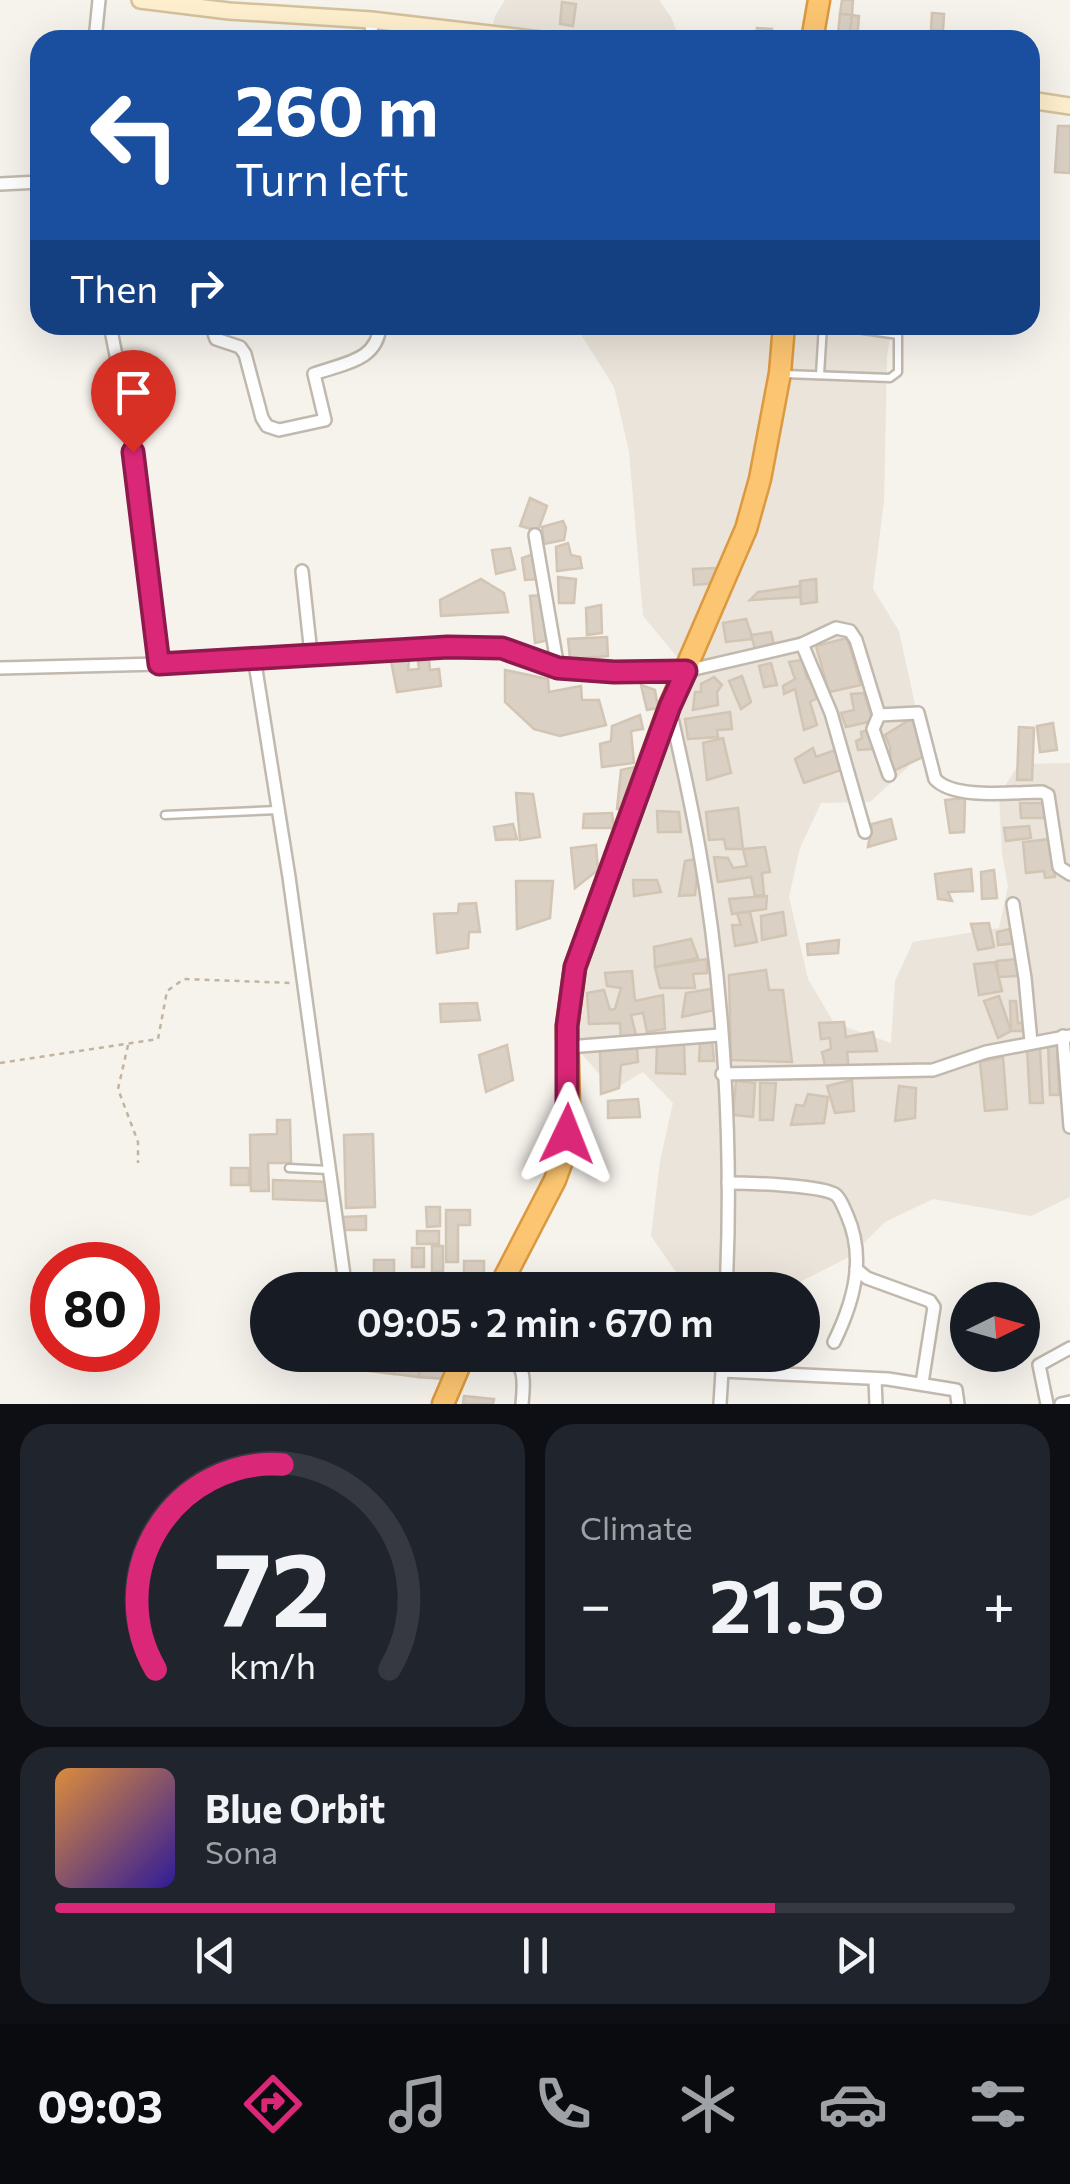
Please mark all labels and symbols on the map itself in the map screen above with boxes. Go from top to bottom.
pin [91,350,176,453]
position arrow [515,1082,619,1186]
speed limit sign: 80 [30,1242,160,1372]
north arrow [950,1282,1040,1372]

